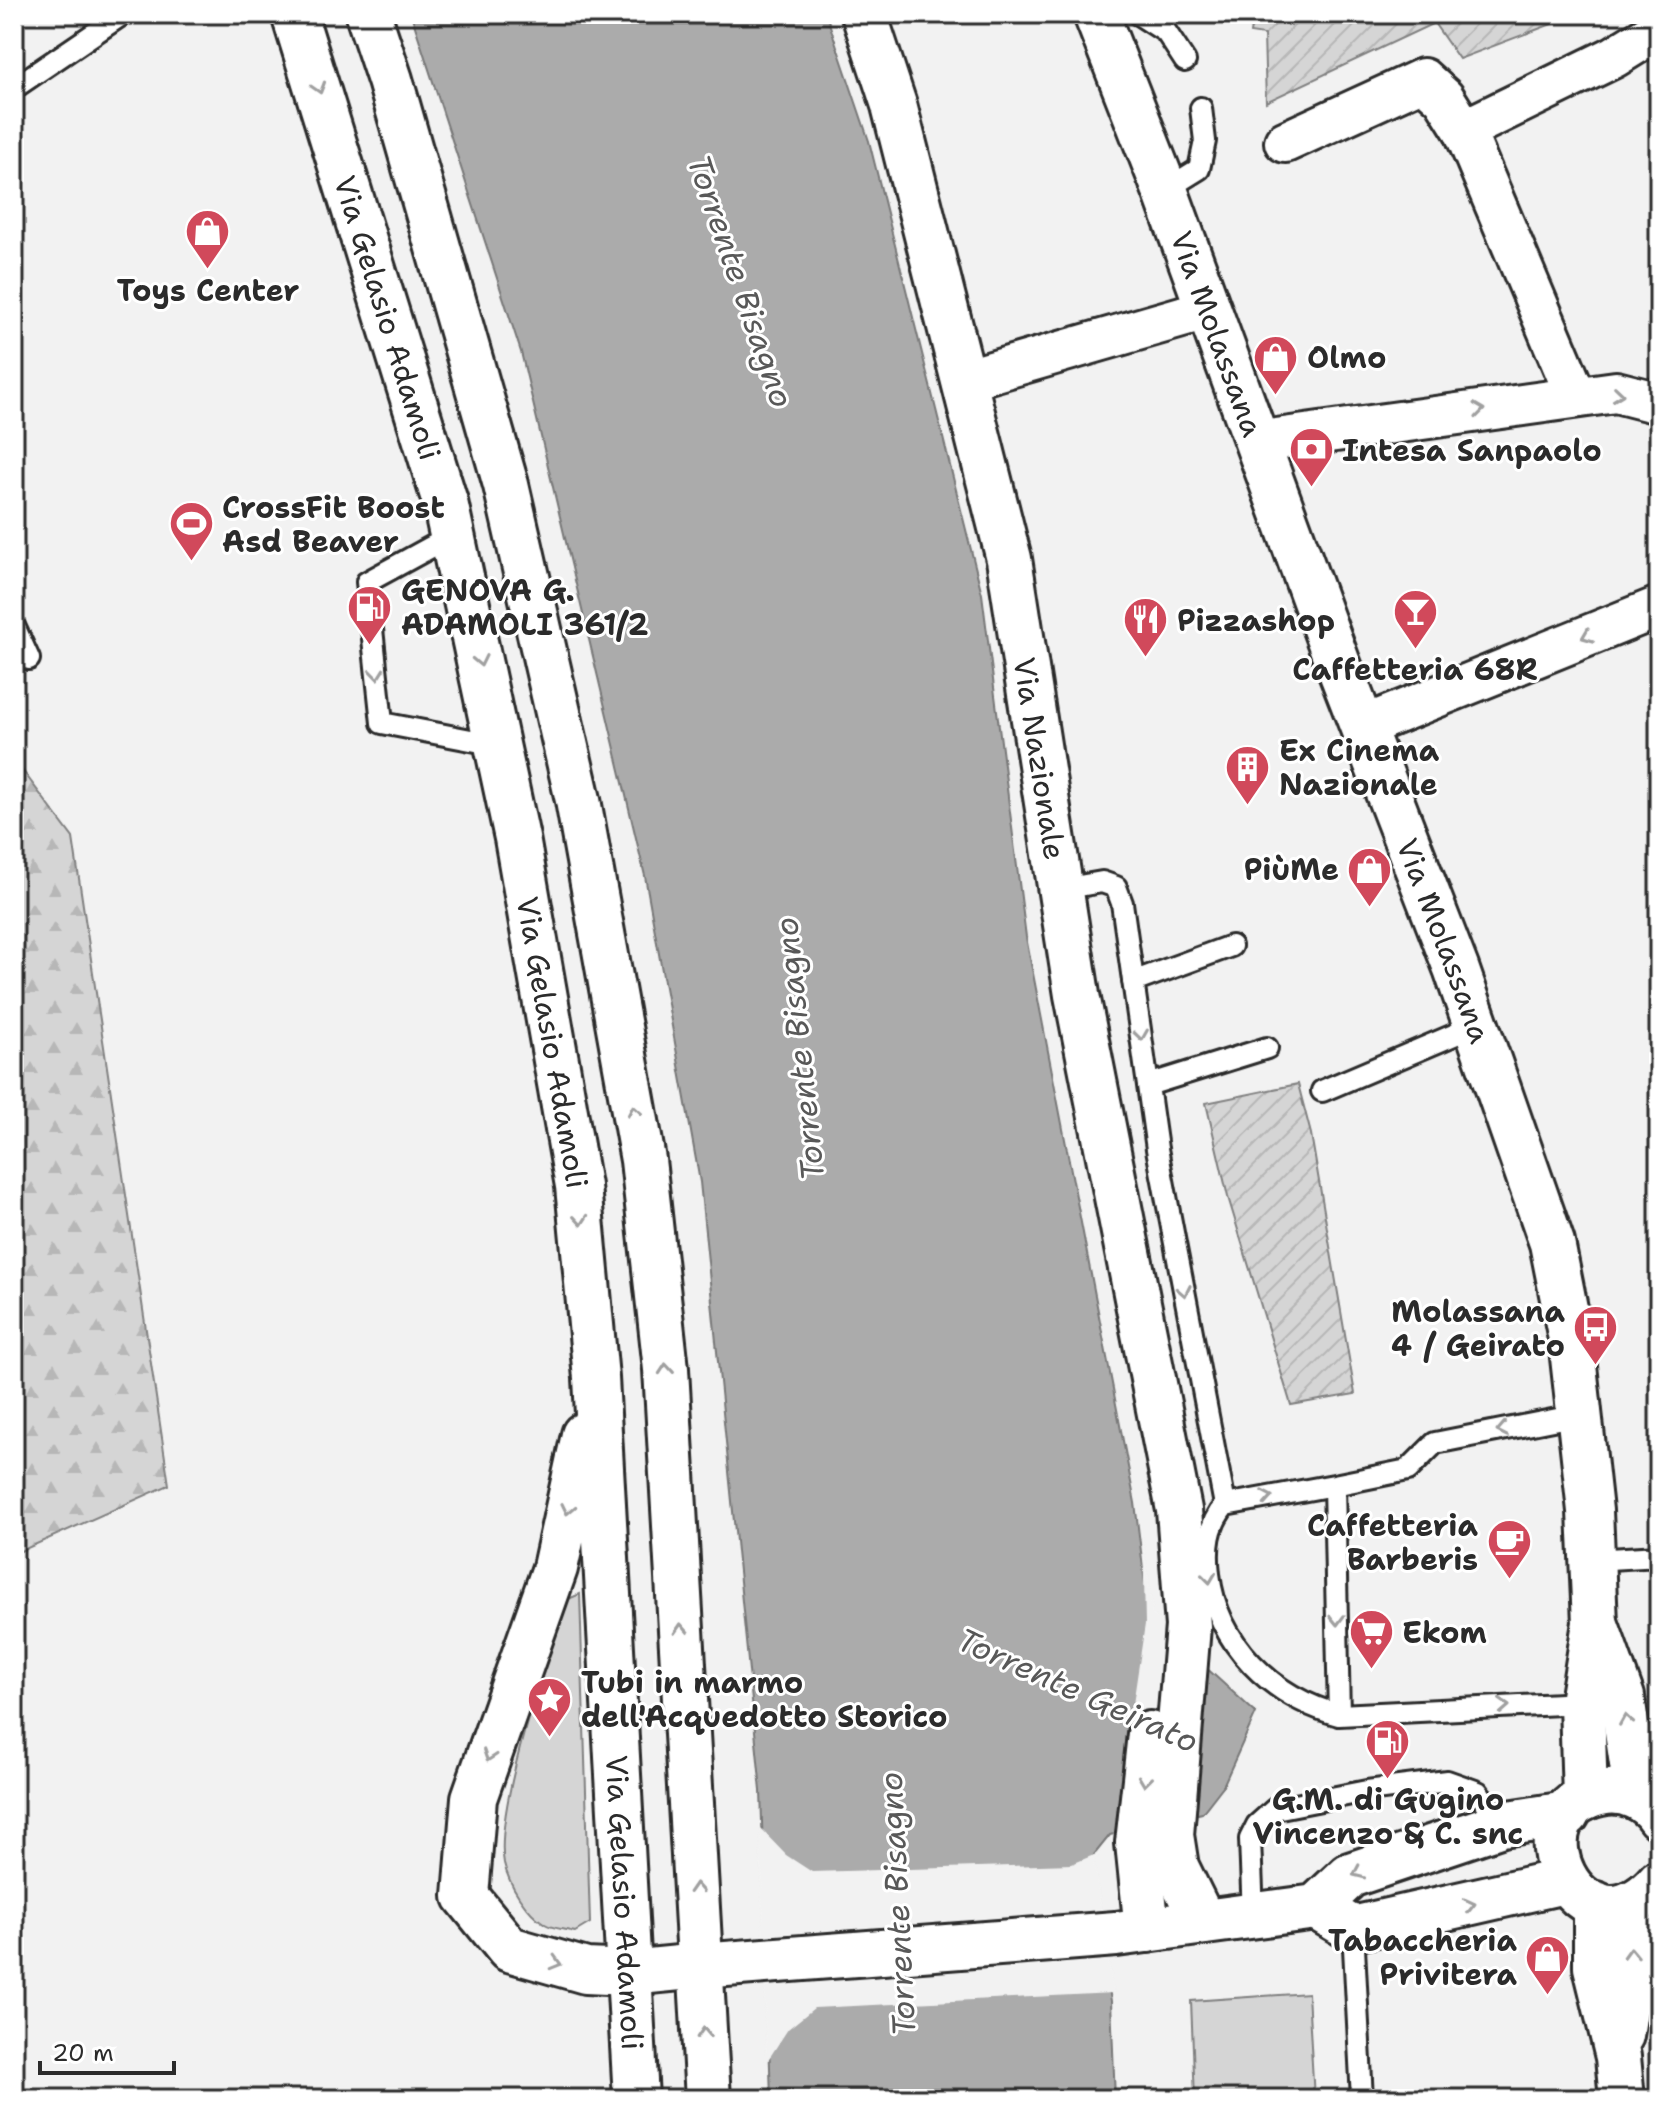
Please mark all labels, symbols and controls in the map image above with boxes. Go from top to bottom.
one-way arrow [309,81,325,95]
water label: Torrente Bisagno [678,149,804,413]
street label: Via Gelasio Adamoli [325,171,451,465]
shop icon: Toys Center [184,208,232,271]
street label: Via Molassana [1161,225,1274,442]
place label: Toys Center [117,270,299,311]
shop icon: Olmo [1252,333,1300,396]
place label: Olmo [1307,337,1386,378]
one-way arrow [1611,386,1624,403]
one-way arrow [1472,402,1486,419]
bank icon: Intesa Sanpaolo [1287,426,1335,489]
place label: Intesa Sanpaolo [1342,430,1602,471]
place label: CrossFit Boost Asd Beaver [222,487,445,562]
sports icon: CrossFit Boost Asd Beaver [167,500,215,563]
place label: GENOVA G. ADAMOLI 361/2 [401,570,649,645]
fuel station icon: GENOVA G. ADAMOLI 361/2 [346,583,394,646]
bar icon: Caffetteria 68R [1391,587,1439,650]
restaurant icon: Pizzashop [1122,596,1170,659]
place label: Pizzashop [1177,600,1335,641]
one-way arrow [1581,626,1595,643]
place label: Caffetteria 68R [1292,649,1538,690]
one-way arrow [471,654,488,668]
street label: Via Nazionale [1004,654,1076,863]
one-way arrow [368,667,385,680]
place label: Ex Cinema Nazionale [1279,730,1440,805]
building icon: Ex Cinema Nazionale [1224,743,1272,806]
street label: Via Molassana [1387,832,1501,1049]
shop icon: PiùMe [1346,845,1394,908]
place label: PiùMe [1244,849,1339,890]
street label: Via Gelasio Adamoli [507,893,599,1192]
water label: Torrente Bisagno [764,915,834,1183]
one-way arrow [1132,1028,1149,1042]
one-way arrow [626,1105,643,1118]
one-way arrow [572,1214,589,1227]
one-way arrow [1175,1285,1192,1298]
place label: Molassana 4 / Geirato [1391,1291,1565,1366]
bus stop icon: Molassana 4 / Geirato [1572,1304,1620,1367]
one-way arrow [658,1362,675,1375]
one-way arrow [1495,1421,1509,1438]
one-way arrow [1261,1490,1274,1507]
one-way arrow [560,1501,577,1515]
place label: Caffetteria Barberis [1307,1505,1478,1580]
cafe icon: Caffetteria Barberis [1485,1518,1533,1581]
one-way arrow [1201,1572,1218,1585]
supermarket icon: Ekom [1347,1608,1395,1671]
place label: Ekom [1402,1612,1487,1653]
one-way arrow [1329,1614,1346,1627]
water label: Torrente Geirato [951,1618,1205,1762]
one-way arrow [673,1622,690,1635]
place label: Tubi in marmo dell'Acquedotto Storico [581,1662,948,1737]
place icon: Tubi in marmo dell'Acquedotto Storico [526,1675,574,1738]
one-way arrow [1498,1698,1511,1715]
one-way arrow [1618,1713,1635,1727]
fuel station icon: G.M. di Gugino Vincenzo & C. snc [1364,1717,1412,1780]
one-way arrow [482,1748,498,1762]
street label: Via Gelasio Adamoli [596,1754,654,2051]
water label: Torrente Bisagno [869,1771,925,2037]
one-way arrow [1136,1775,1153,1788]
place label: G.M. di Gugino Vincenzo & C. snc [1253,1779,1523,1854]
one-way arrow [1352,1864,1367,1880]
one-way arrow [688,1881,705,1894]
one-way arrow [1462,1897,1476,1914]
place label: Tabaccheria Privitera [1328,1920,1518,1995]
shop icon: Tabaccheria Privitera [1524,1933,1572,1996]
one-way arrow [1622,1946,1640,1959]
one-way arrow [549,1954,563,1970]
scale bar [40,2025,174,2075]
one-way arrow [696,2026,713,2039]
text: 20 m [52,2037,114,2069]

